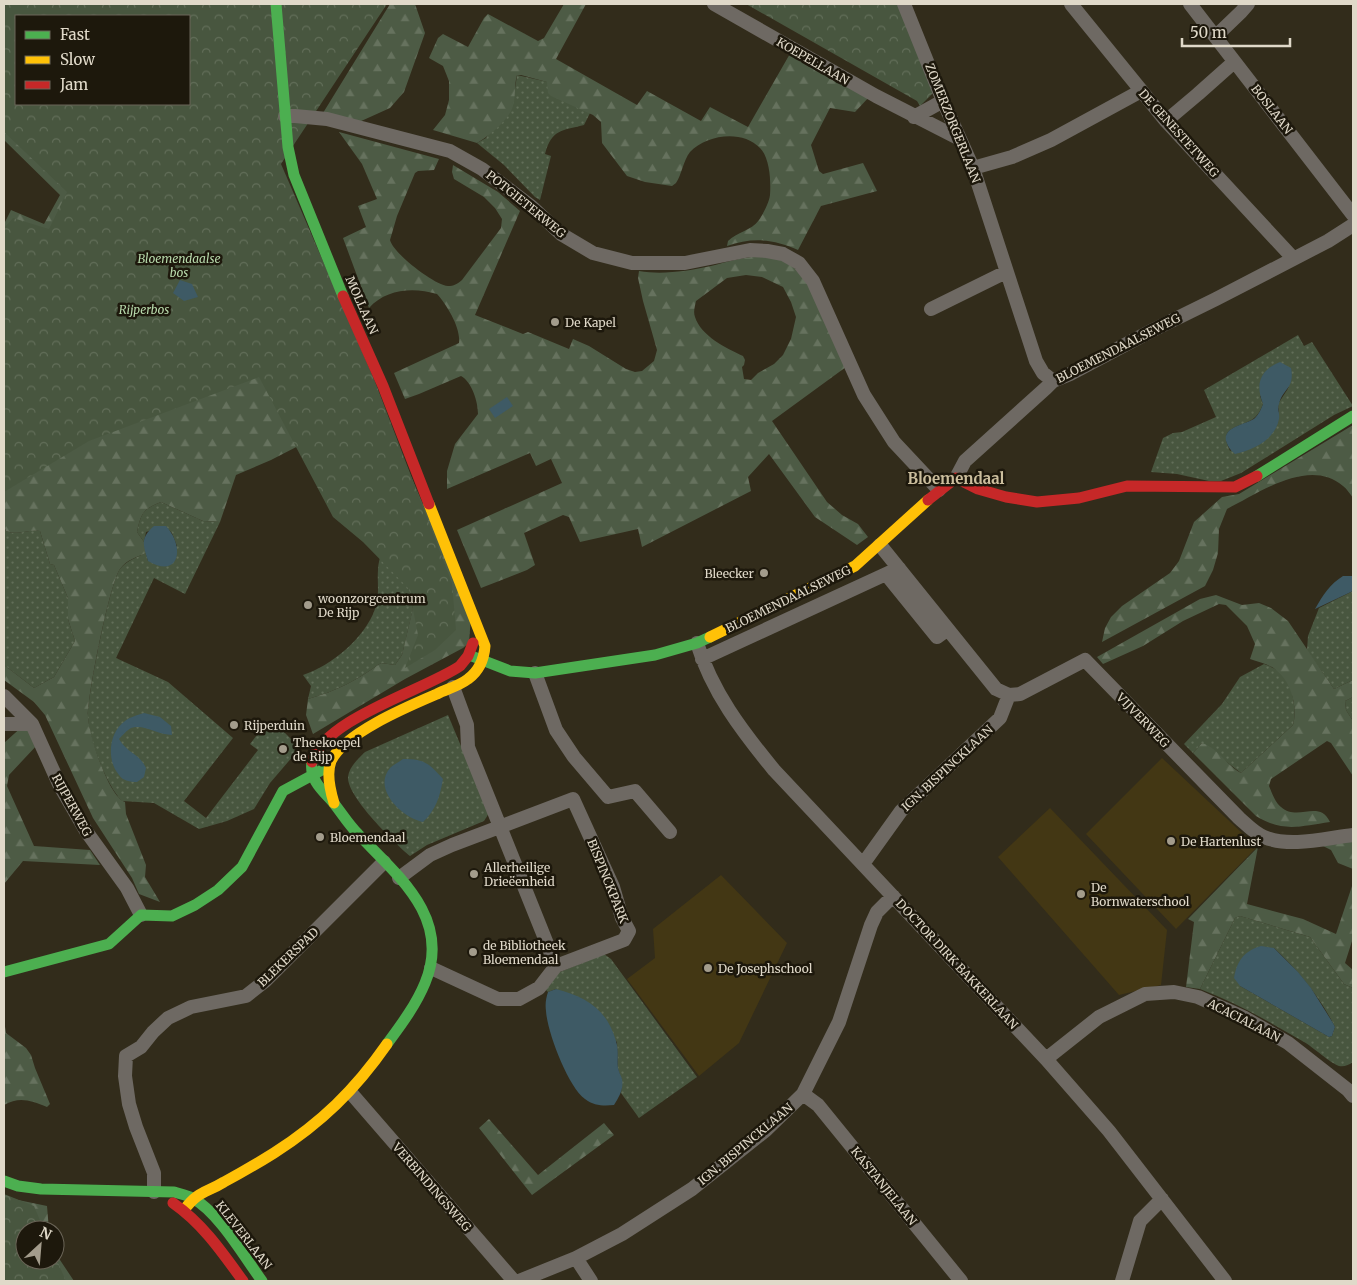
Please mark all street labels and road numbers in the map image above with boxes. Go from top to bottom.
street label: KOEPELLAAN [774,34,853,88]
street label: ZOMERZORGERLAAN [922,61,984,186]
street label: BOSLAAN [1248,81,1296,137]
street label: DE GENESTETWEG [1136,86,1223,180]
street label: POTGIETERWEG [483,167,569,241]
street label: MOLLAAN [343,274,382,337]
street label: BLOEMENDAALSEWEG [1053,310,1183,386]
street label: BLOEMENDAALSEWEG [723,562,853,636]
street label: VIJVERWEG [1113,689,1173,750]
street label: IGN. BISPINCKLAAN [898,721,996,814]
street label: RIJPERWEG [49,771,95,839]
street label: BISPINCKPARK [584,837,632,926]
street label: DOCTOR DIRK BAKKERLAAN [893,896,1022,1033]
street label: BLEKERSPAD [254,924,322,990]
street label: ACACIALAAN [1204,995,1284,1045]
street label: IGN. BISPINCKLAAN [694,1099,796,1188]
street label: VERBINDINGSWEG [389,1139,475,1235]
street label: KASTANJELAAN [848,1144,921,1229]
street label: KLEVERLAAN [213,1198,276,1273]

